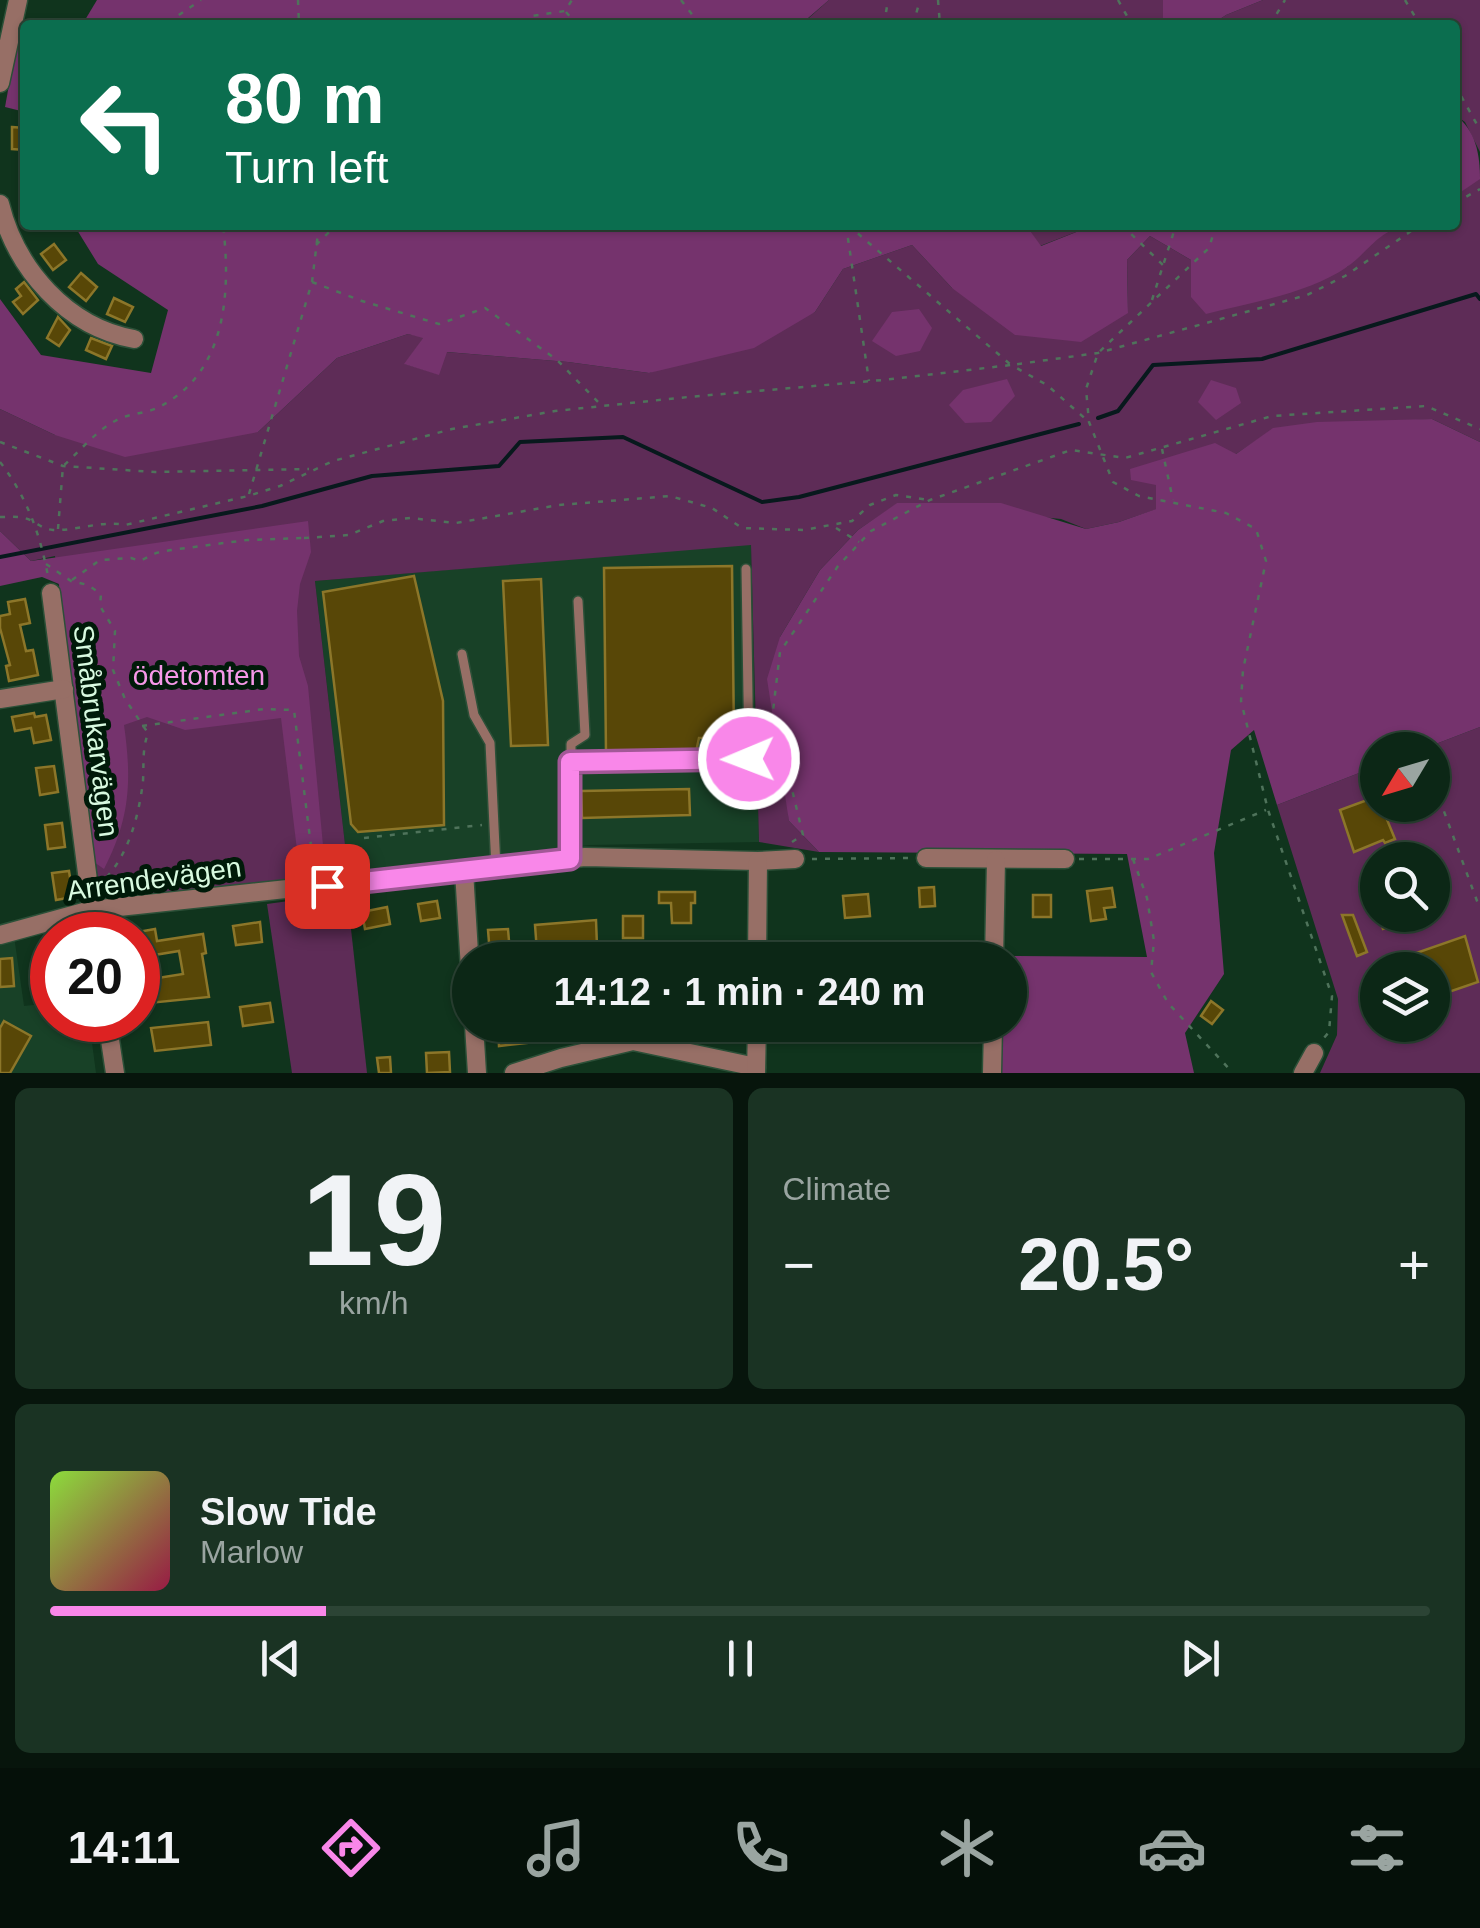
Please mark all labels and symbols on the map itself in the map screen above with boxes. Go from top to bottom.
street label: Småbrukarvägen [68,623,124,839]
park label: ödetomten [133,660,265,691]
position arrow [697,707,801,811]
north arrow [1360,732,1450,822]
pin [285,844,370,929]
street label: Arrendevägen [65,851,243,907]
speed limit sign: 20 [30,912,160,1042]

